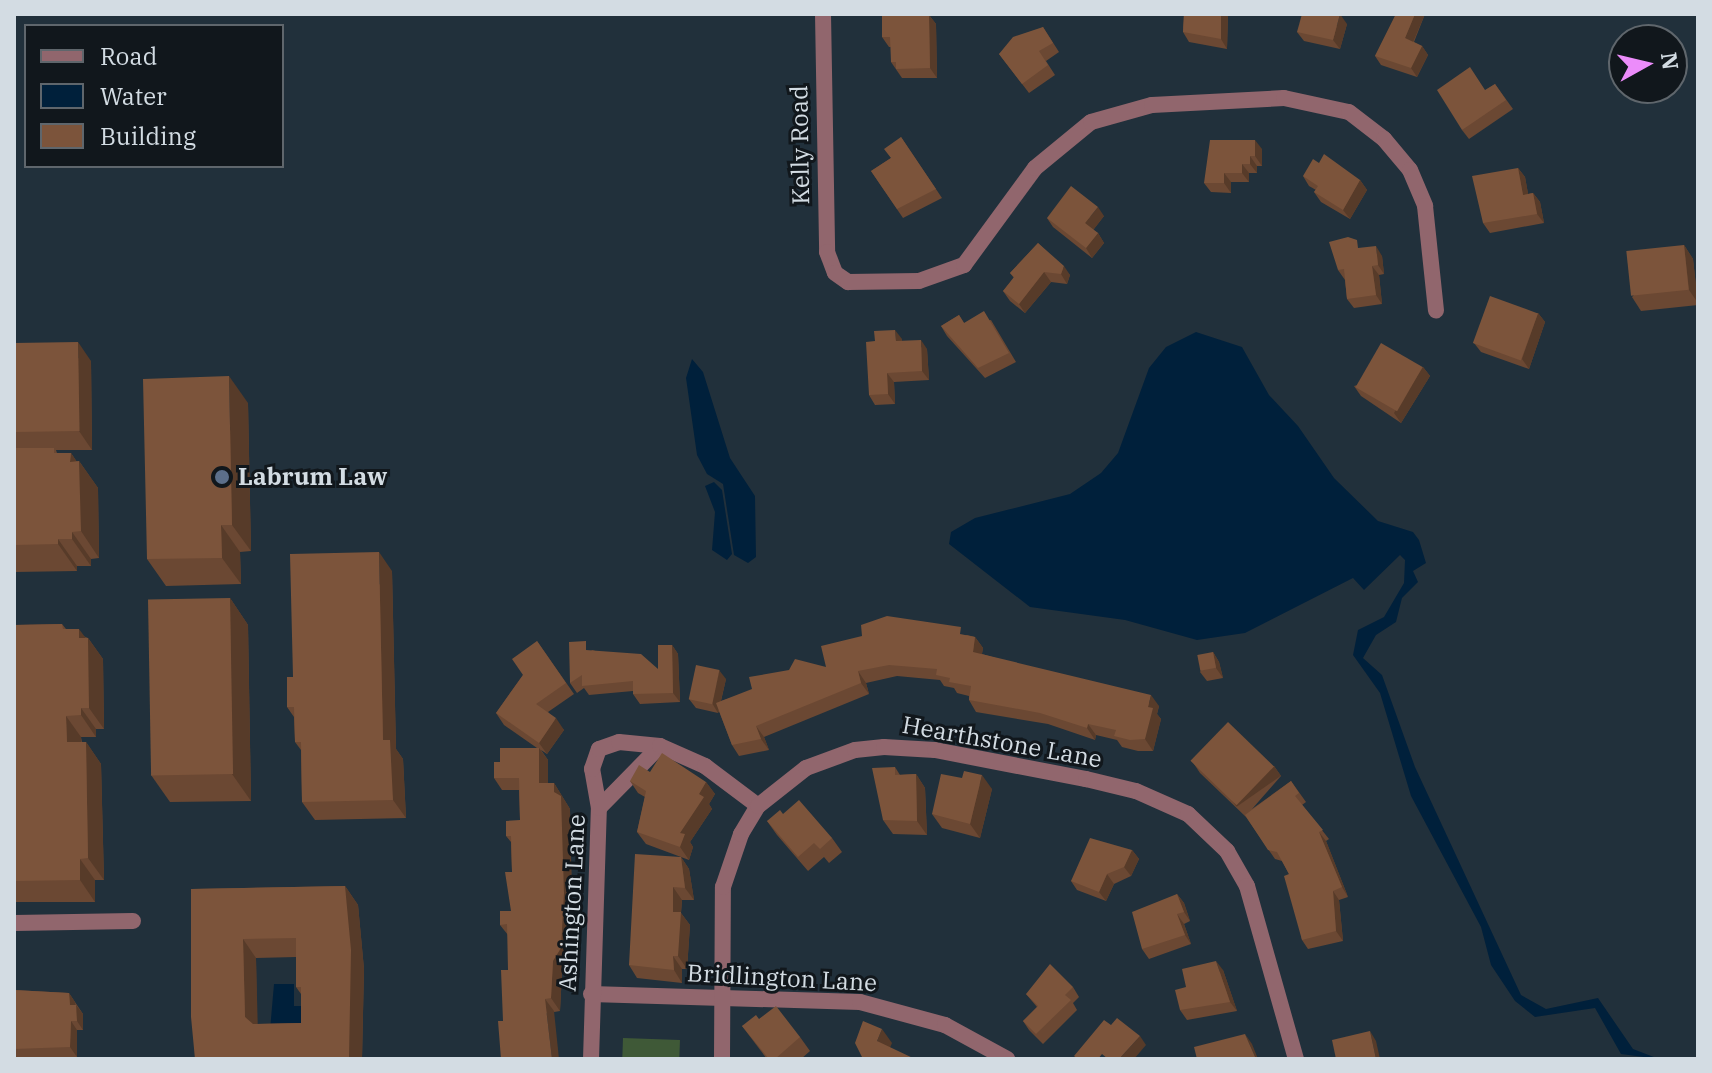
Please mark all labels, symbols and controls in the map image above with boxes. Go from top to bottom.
legend [24,24,284,168]
north arrow [1608,24,1688,104]
text: Road [100,40,157,72]
text: N [1655,50,1686,72]
text: Water [100,80,167,112]
street label: Kelly Road [785,85,815,205]
text: Building [100,120,196,152]
place label: Labrum Law [238,463,388,491]
marker: Labrum Law [213,468,231,486]
street label: Hearthstone Lane [900,710,1104,774]
street label: Ashington Lane [553,814,591,992]
street label: Bridlington Lane [686,959,878,997]

